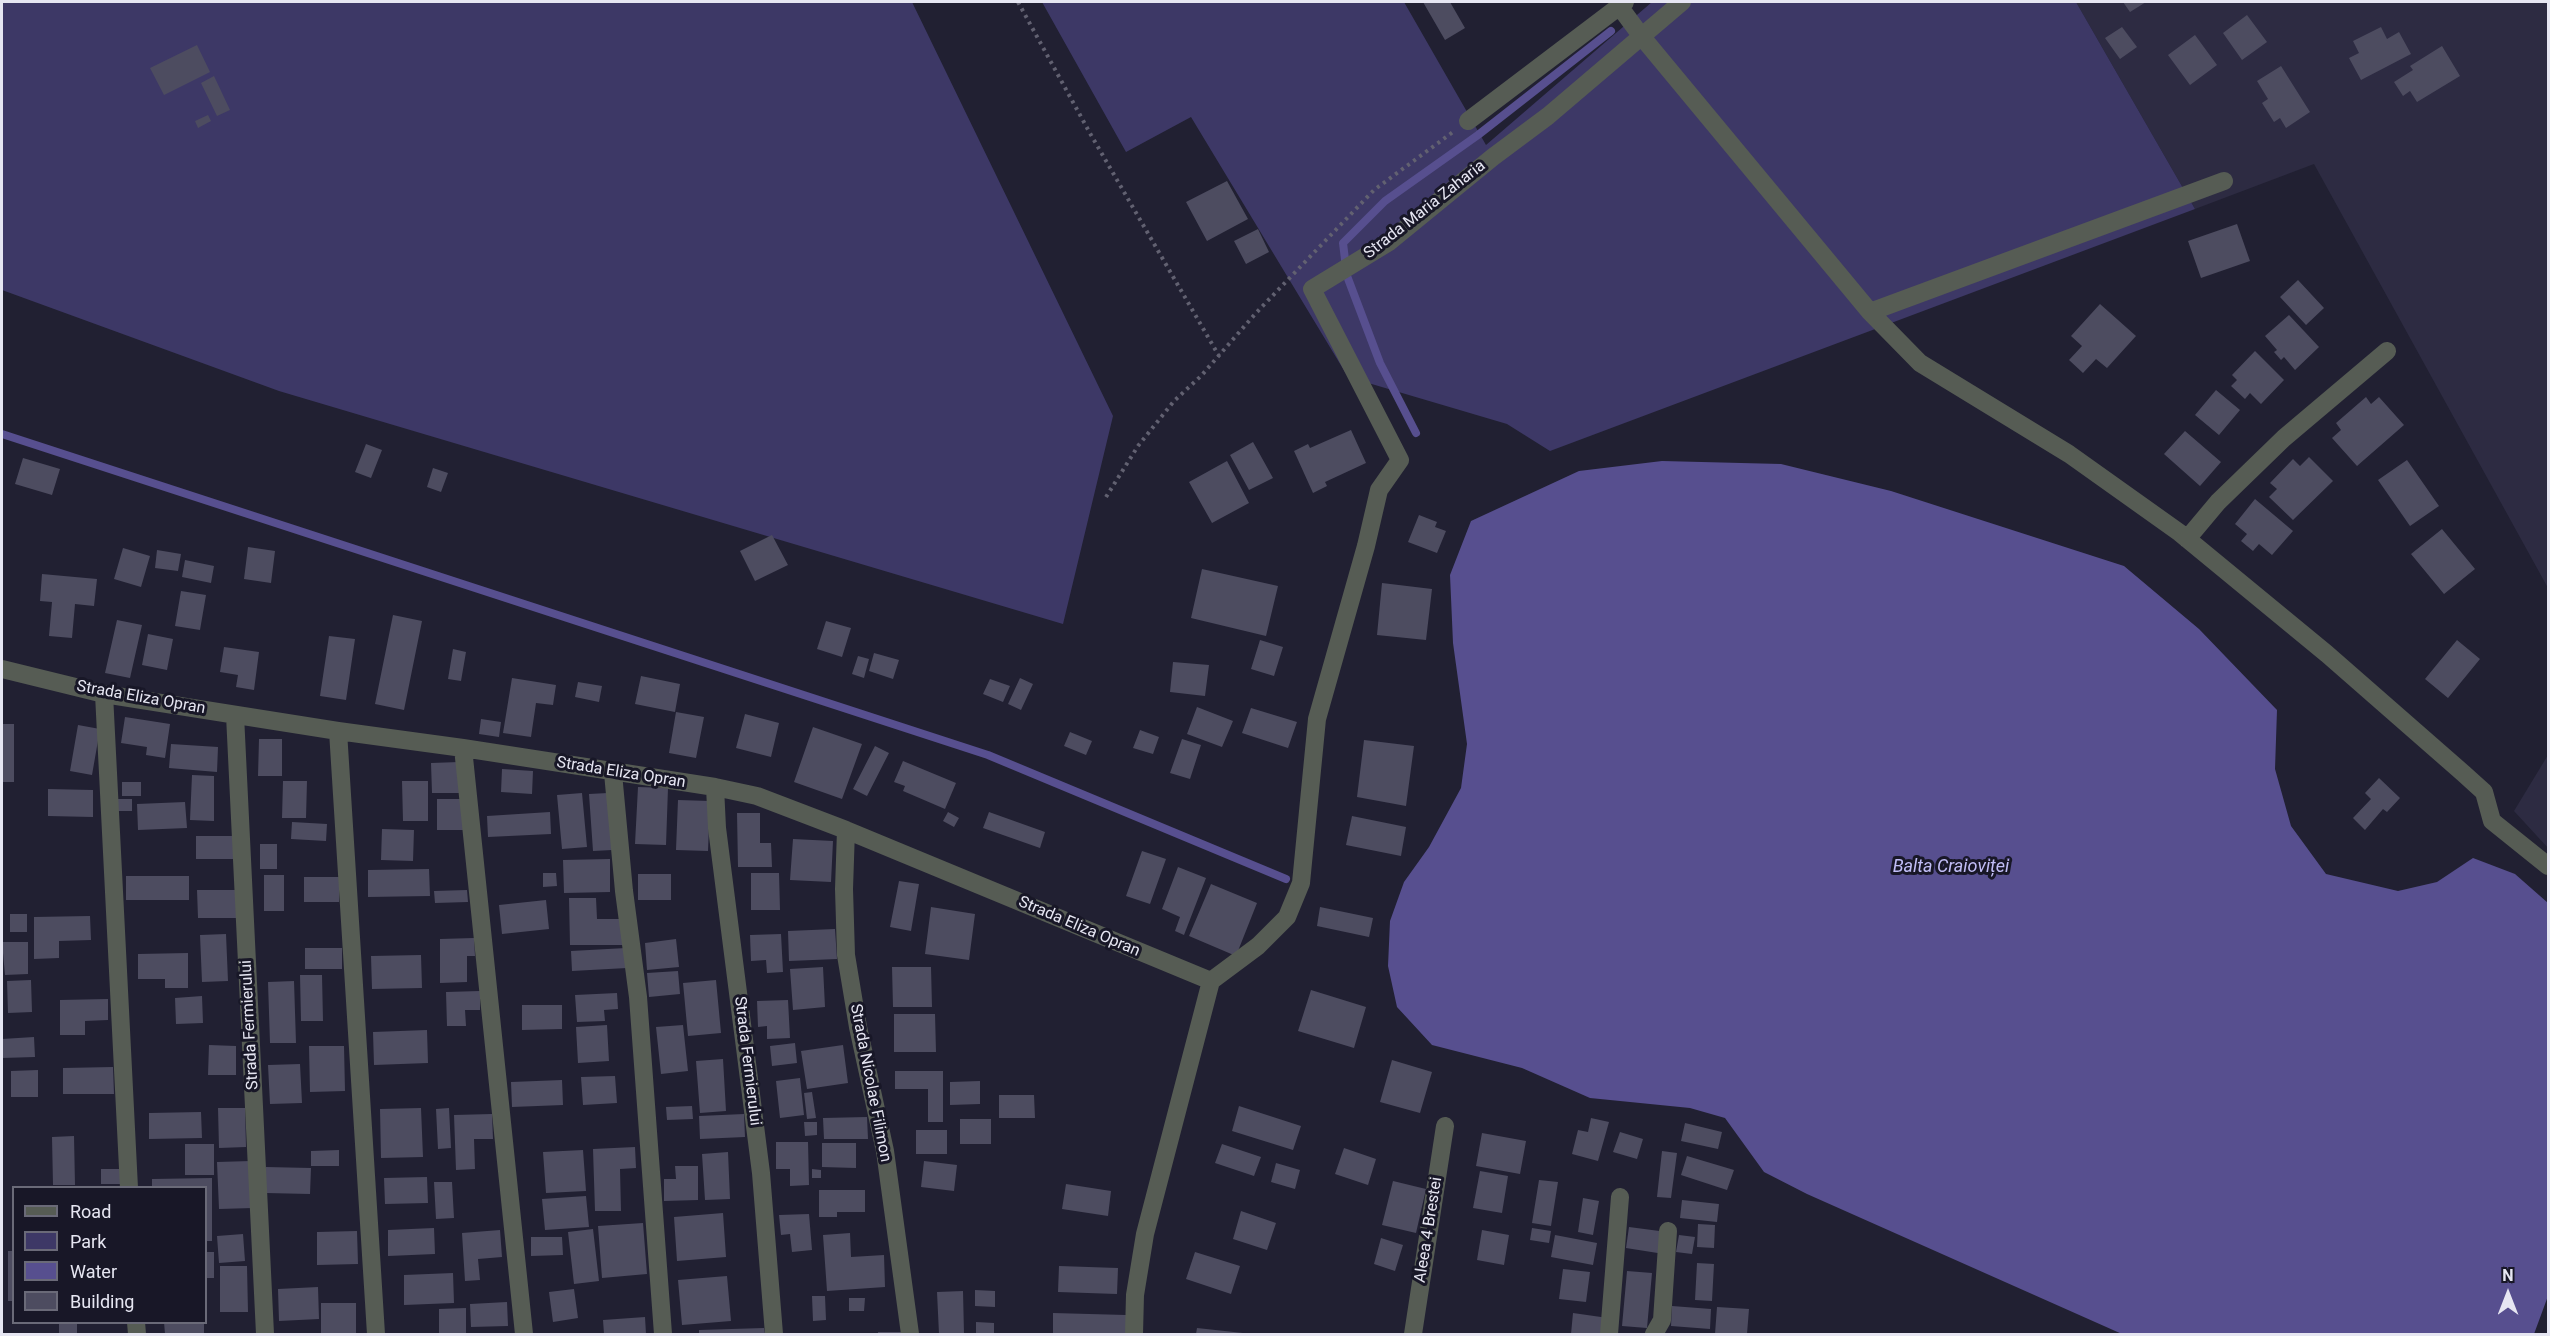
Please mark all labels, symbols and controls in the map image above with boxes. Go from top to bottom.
street label: Strada Maria Zaharia [1360,157,1490,263]
street label: Strada Eliza Opran [75,677,207,719]
street label: Strada Eliza Opran [555,753,687,793]
water label: Balta Craioviței [1893,856,2009,878]
street label: Strada Eliza Opran [1015,893,1143,961]
street label: Strada Fermierului [237,960,263,1090]
street label: Strada Fermierului [730,995,764,1127]
street label: Strada Nicolae Filimon [845,1002,895,1164]
street label: Aleea 4 Brestei [1411,1176,1447,1284]
legend [12,1186,207,1324]
text: Road [70,1201,111,1222]
text: Park [70,1231,106,1252]
text: Water [70,1261,117,1282]
north arrow [2478,1264,2538,1324]
text: N [2502,1266,2514,1285]
text: Building [70,1291,134,1312]

